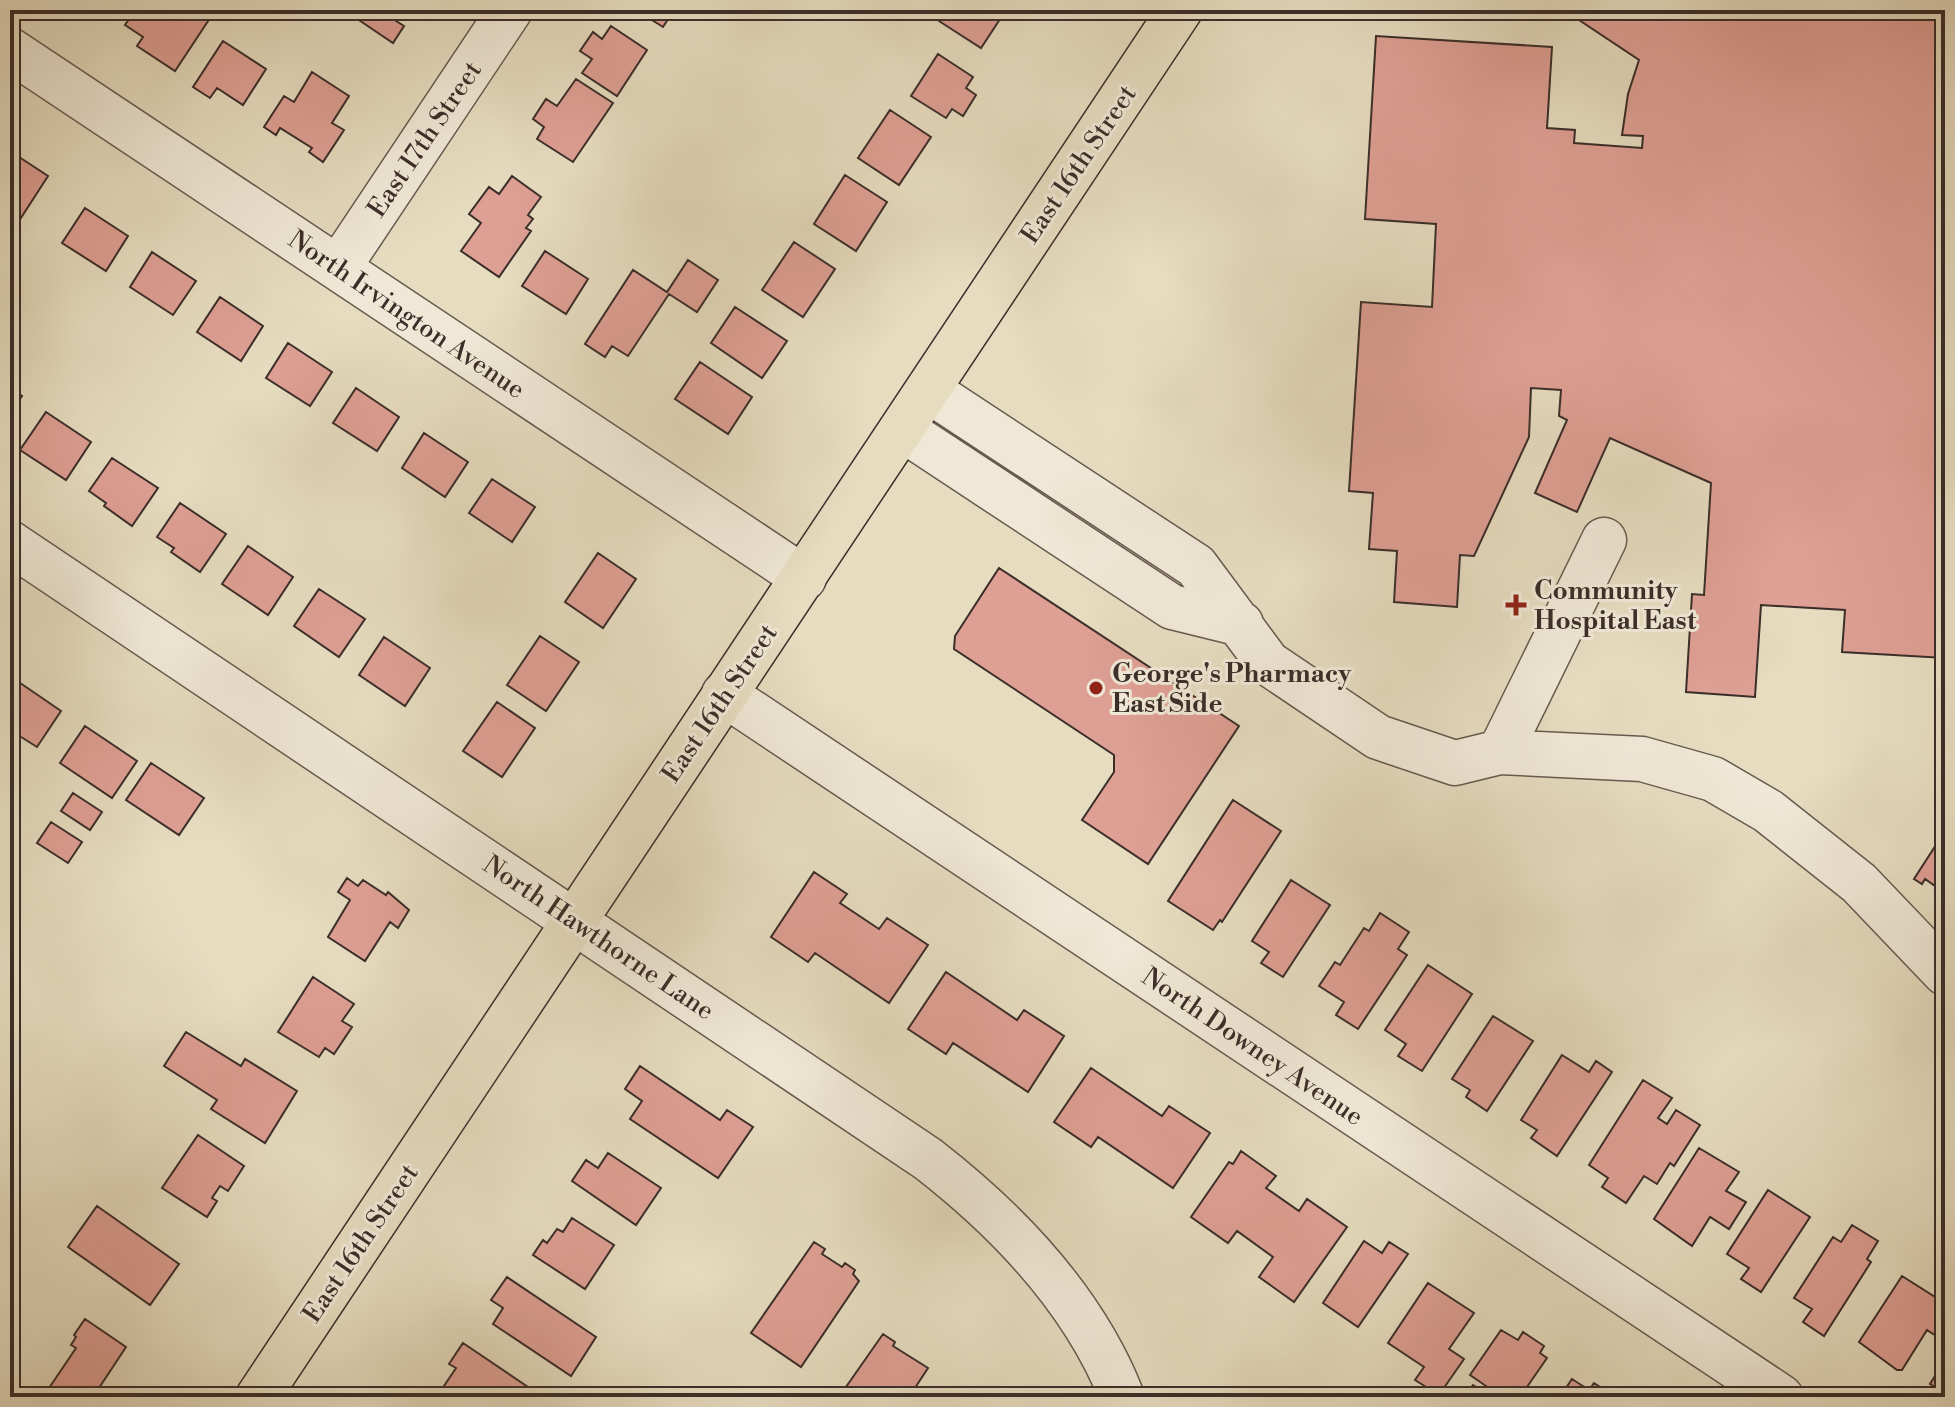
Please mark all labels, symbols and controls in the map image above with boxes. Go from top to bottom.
street label: East 17th Street [361,55,489,224]
street label: East 16th Street [1014,79,1144,250]
street label: North Irvington Avenue [282,224,531,406]
place label: Community Hospital East [1534,575,1697,637]
marker: Community Hospital East [1505,594,1527,616]
street label: East 16th Street [655,618,785,789]
place label: George's Pharmacy East Side [1112,658,1352,720]
marker: George's Pharmacy East Side [1087,679,1105,697]
street label: North Hawthorne Lane [477,849,720,1027]
street label: North Downey Avenue [1136,961,1369,1133]
street label: East 16th Street [296,1158,426,1329]

